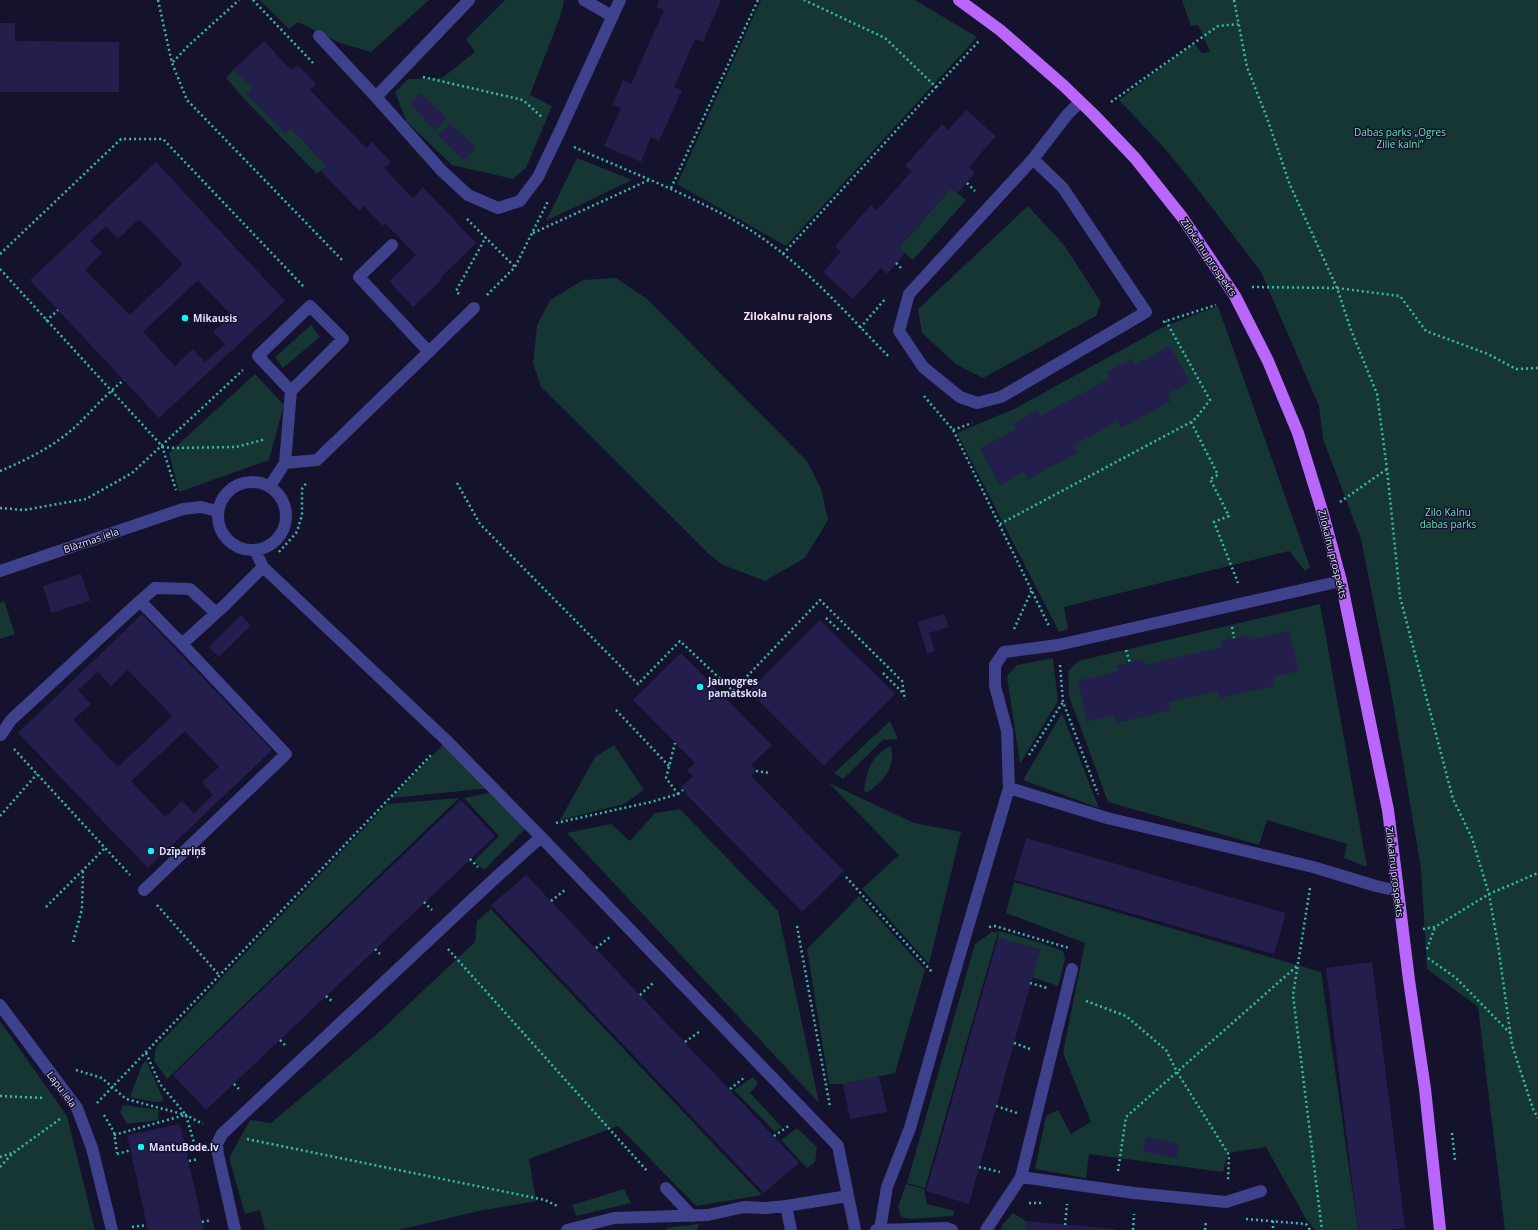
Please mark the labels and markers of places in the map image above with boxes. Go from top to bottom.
place label: Mikausis [193,311,237,325]
marker: Mikausis [180,313,190,323]
place label: Jaunogres pamatskola [707,674,767,700]
marker: Jaunogres pamatskola [695,682,705,692]
place label: Dzīpariņš [159,844,206,858]
marker: Dzīpariņš [146,846,156,856]
place label: MantuBode.lv [149,1140,219,1154]
marker: MantuBode.lv [136,1142,146,1152]

